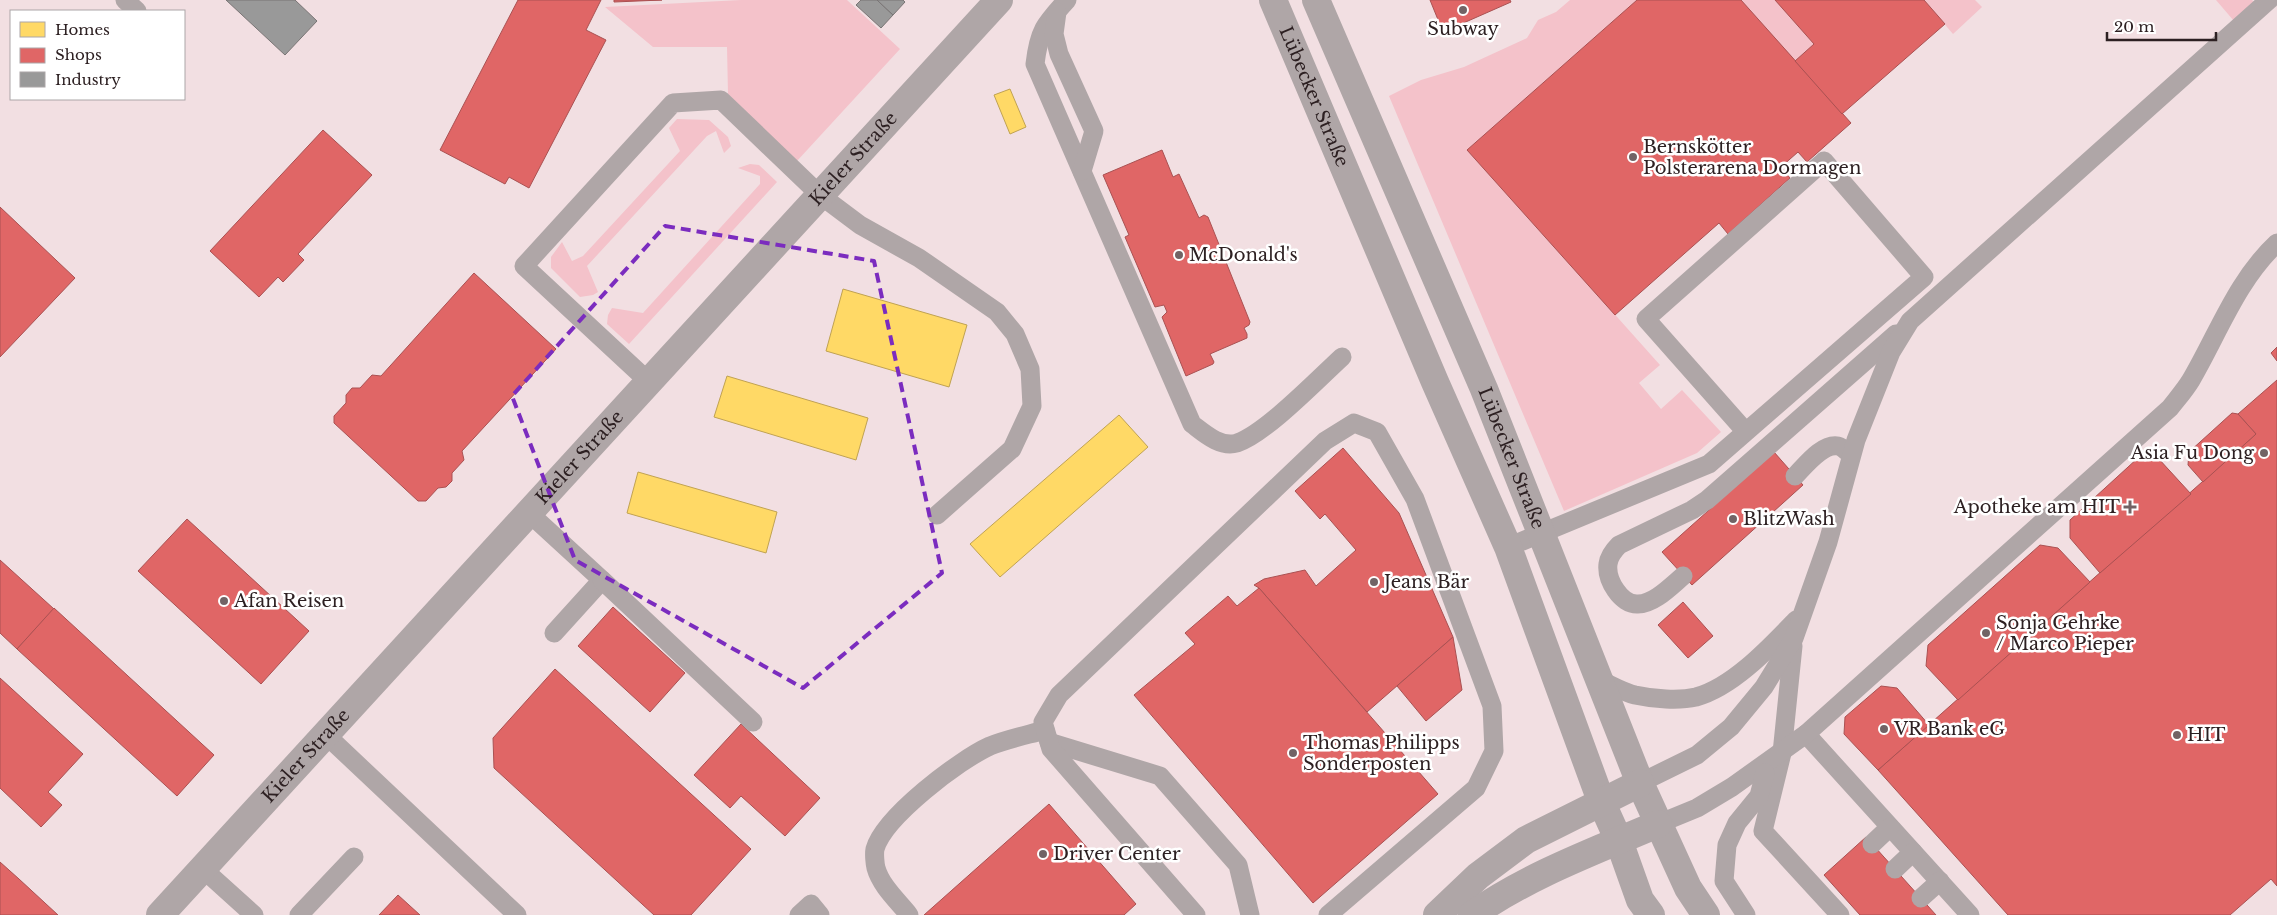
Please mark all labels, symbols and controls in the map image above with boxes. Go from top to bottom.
marker: Subway [1457,4,1469,16]
legend [10,10,185,100]
scale bar [2107,10,2216,42]
text: 20 m [2114,17,2154,36]
place label: Subway [1427,18,1499,40]
text: Homes [55,20,110,39]
street label: Lübecker Straße [1274,23,1354,170]
text: Shops [55,45,102,64]
text: Industry [55,70,121,89]
street label: Kieler Straße [805,107,902,210]
place label: Bernskötter Polsterarena Dormagen [1643,136,1861,179]
marker: Bernskötter Polsterarena Dormagen [1627,151,1639,163]
place label: McDonald's [1189,244,1298,266]
marker: McDonald's [1173,249,1185,261]
street label: Lübecker Straße [1473,384,1549,532]
street label: Kieler Straße [531,406,628,509]
place label: Asia Fu Dong [2130,442,2254,464]
marker: Asia Fu Dong [2258,447,2270,459]
place label: Apotheke am HIT [1953,496,2121,518]
marker: Apotheke am HIT [2124,501,2136,513]
place label: BlitzWash [1743,508,1835,530]
marker: BlitzWash [1727,513,1739,525]
place label: Jeans Bär [1382,571,1469,593]
marker: Jeans Bär [1368,576,1380,588]
place label: Afan Reisen [233,590,344,612]
marker: Afan Reisen [218,595,230,607]
place label: Sonja Gehrke / Marco Pieper [1996,612,2134,655]
marker: Sonja Gehrke / Marco Pieper [1980,627,1992,639]
street label: Kieler Straße [257,704,354,807]
place label: VR Bank eG [1893,718,2005,740]
marker: VR Bank eG [1878,723,1890,735]
place label: HIT [2187,724,2226,746]
marker: HIT [2171,729,2183,741]
place label: Thomas Philipps Sonderposten [1303,732,1460,775]
marker: Thomas Philipps Sonderposten [1287,747,1299,759]
place label: Driver Center [1053,843,1181,865]
marker: Driver Center [1037,848,1049,860]

